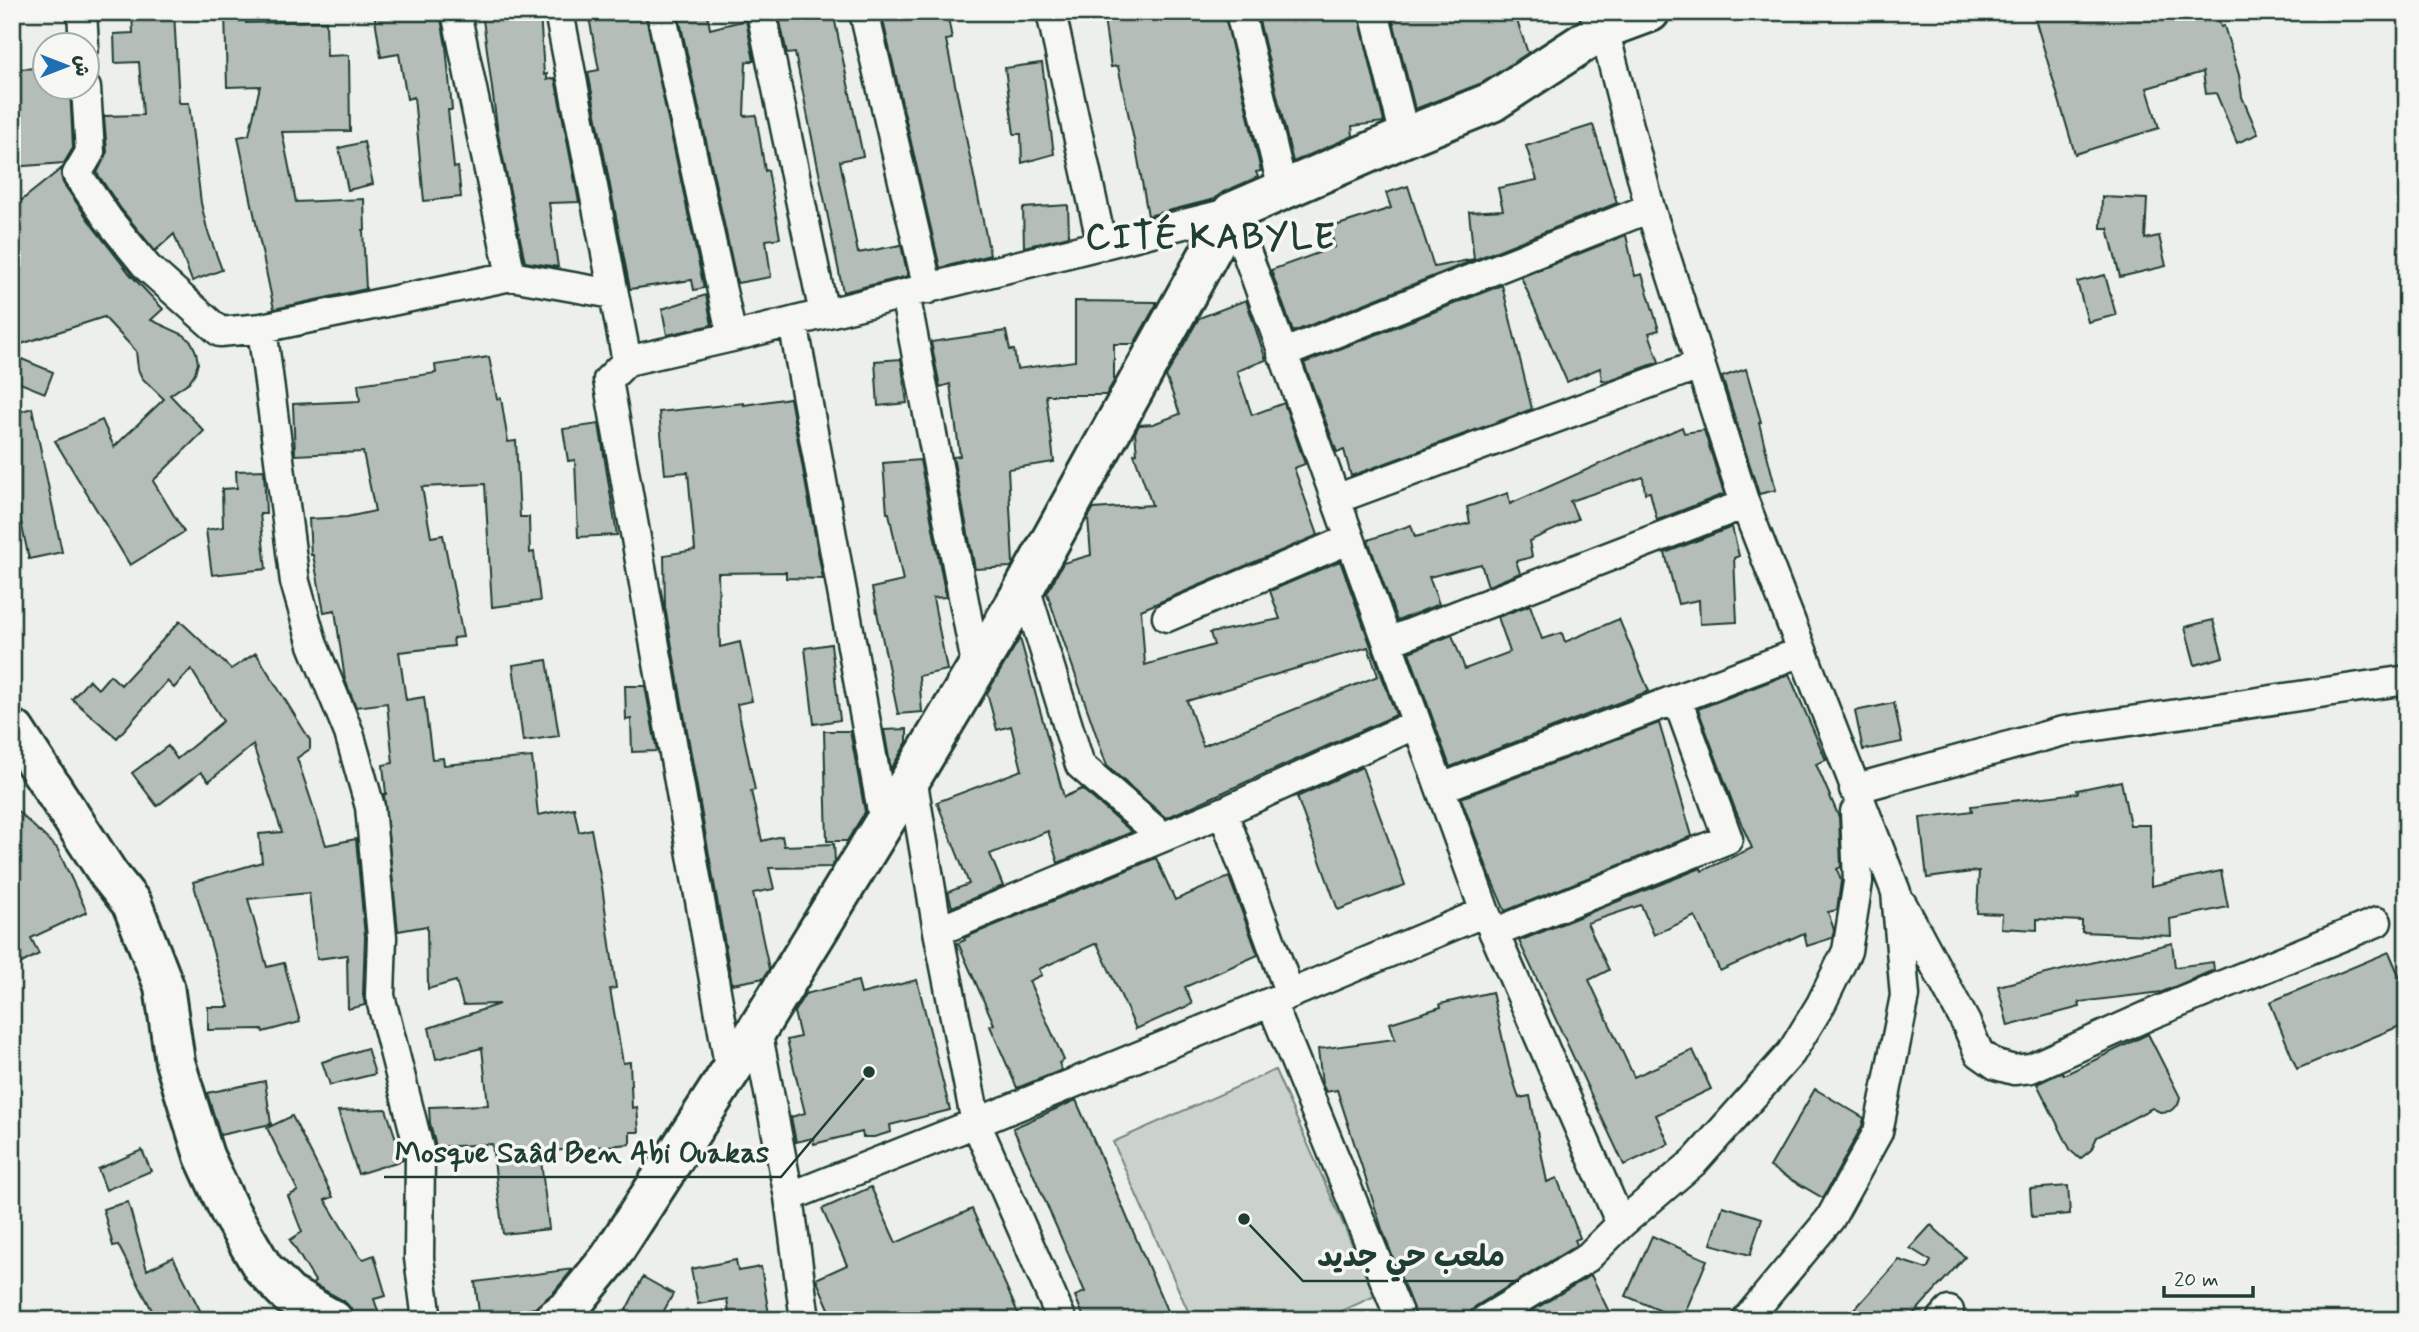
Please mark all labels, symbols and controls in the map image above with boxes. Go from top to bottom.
north arrow [32,32,102,102]
text: ش [69,56,94,77]
district label: CITÉ KABYLE [1086,213,1336,261]
callout: Mosque Saâd Ben Abi Ouakas [384,1126,781,1177]
text: Mosque Saâd Ben Abi Ouakas [395,1134,770,1173]
callout: ملعب حي جديد [1303,1230,1519,1281]
text: ملعب حي جديد [1317,1238,1505,1282]
scale bar [2164,1255,2253,1299]
text: 20 m [2174,1266,2219,1294]

